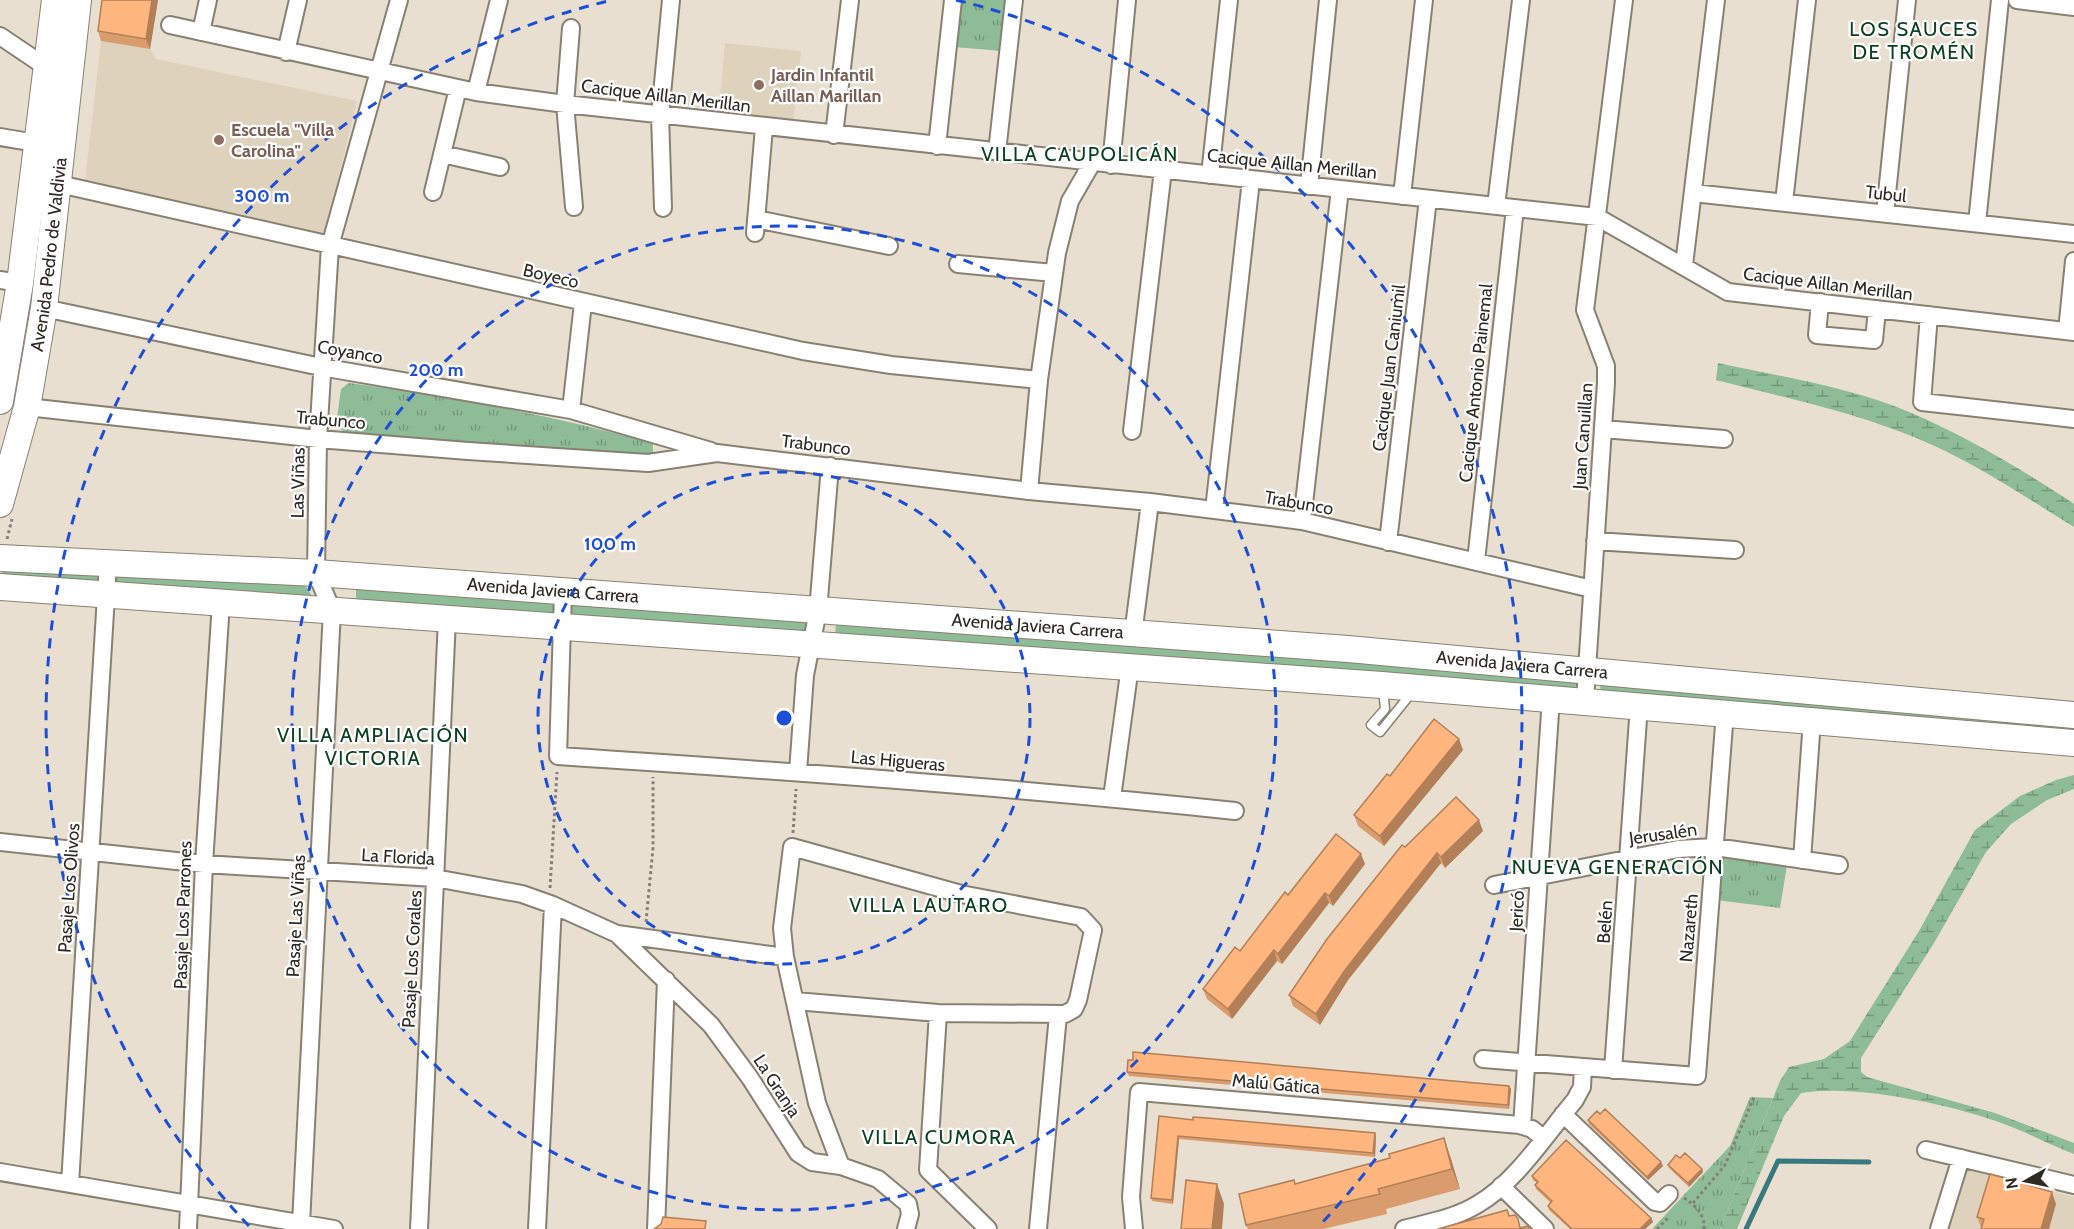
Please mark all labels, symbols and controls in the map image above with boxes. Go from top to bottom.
district label: LOS SAUCES DE TROMÉN [1849,17,1979,64]
place label: Jardin Infantil Aillan Marillan [770,64,881,107]
street label: Cacique Aillan Merillan [580,75,752,117]
marker: Jardin Infantil Aillan Marillan [752,78,766,92]
place label: Escuela "Villa Carolina" [231,119,334,162]
marker: Escuela "Villa Carolina" [212,133,226,147]
district label: VILLA CAUPOLICÁN [981,142,1179,166]
street label: Cacique Aillan Merillan [1206,144,1378,184]
street label: Avenida Pedro de Valdivia [26,156,72,353]
street label: Tubul [1864,181,1908,207]
text: 300 m [235,185,289,207]
street label: Boyeco [521,259,581,293]
street label: Cacique Aillan Merillan [1742,263,1914,305]
street label: Cacique Antonio Painemal [1455,282,1497,483]
street label: Cacique Juan Caniumil [1368,283,1410,453]
street label: Coyanco [316,335,385,369]
text: 200 m [409,359,463,381]
street label: Juan Canuillan [1568,382,1598,491]
street label: Trabunco [295,406,367,434]
street label: Trabunco [780,430,852,460]
street label: Las Viñas [286,447,310,519]
street label: Trabunco [1263,486,1335,520]
text: 100 m [584,533,636,555]
street label: Avenida Javiera Carrera [466,573,640,608]
street label: Avenida Javiera Carrera [951,609,1125,643]
street label: Avenida Javiera Carrera [1435,646,1609,684]
centre of rings [774,708,794,728]
district label: VILLA AMPLIACIÓN VICTORIA [277,723,469,770]
street label: Las Higueras [850,746,946,776]
street label: Jerusalén [1627,818,1698,850]
street label: Pasaje Los Olivos [53,822,85,954]
street label: Pasaje Los Parrones [169,840,197,990]
street label: La Florida [361,844,436,870]
street label: Pasaje Las Viñas [282,854,310,978]
district label: NUEVA GENERACIÓN [1512,855,1724,879]
street label: Pasaje Los Corales [397,890,427,1028]
street label: Jericó [1505,890,1529,933]
district label: VILLA LAUTARO [849,893,1009,917]
street label: Nazareth [1675,893,1703,963]
street label: Belén [1593,900,1617,944]
street label: La Granja [749,1050,806,1122]
street label: Malú Gática [1231,1069,1321,1099]
district label: VILLA CUMORA [862,1125,1016,1149]
north arrow [1996,1151,2056,1211]
text: N [2001,1176,2022,1190]

